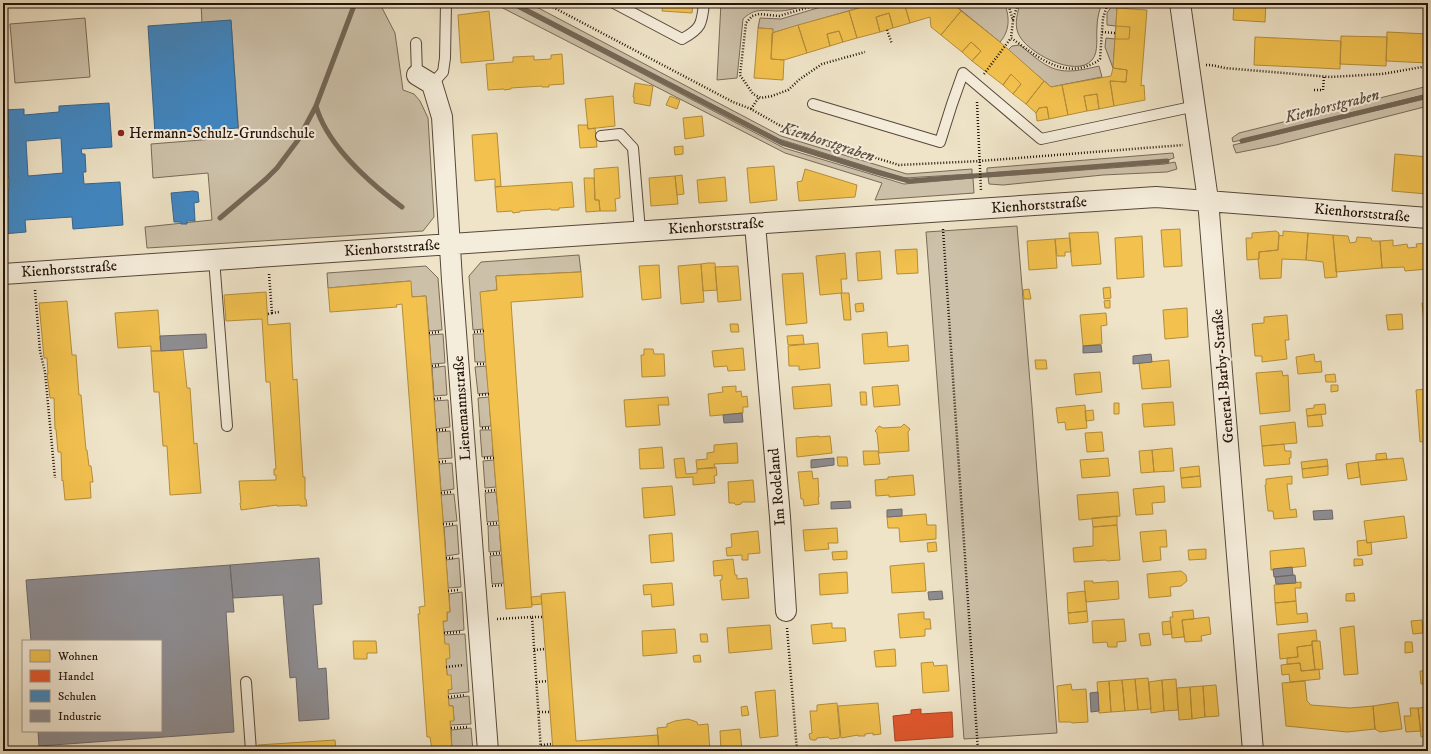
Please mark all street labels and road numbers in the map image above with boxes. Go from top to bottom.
street label: Kienhorststraße [990,192,1088,218]
street label: Kienhorststraße [1313,199,1411,227]
street label: Kienhorststraße [667,213,765,239]
street label: Kienhorststraße [343,235,441,261]
street label: Kienhorststraße [20,256,118,282]
street label: General-Barby-Straße [1208,308,1238,444]
street label: Lienemannstraße [449,355,475,461]
street label: Im Rodeland [764,447,790,527]

